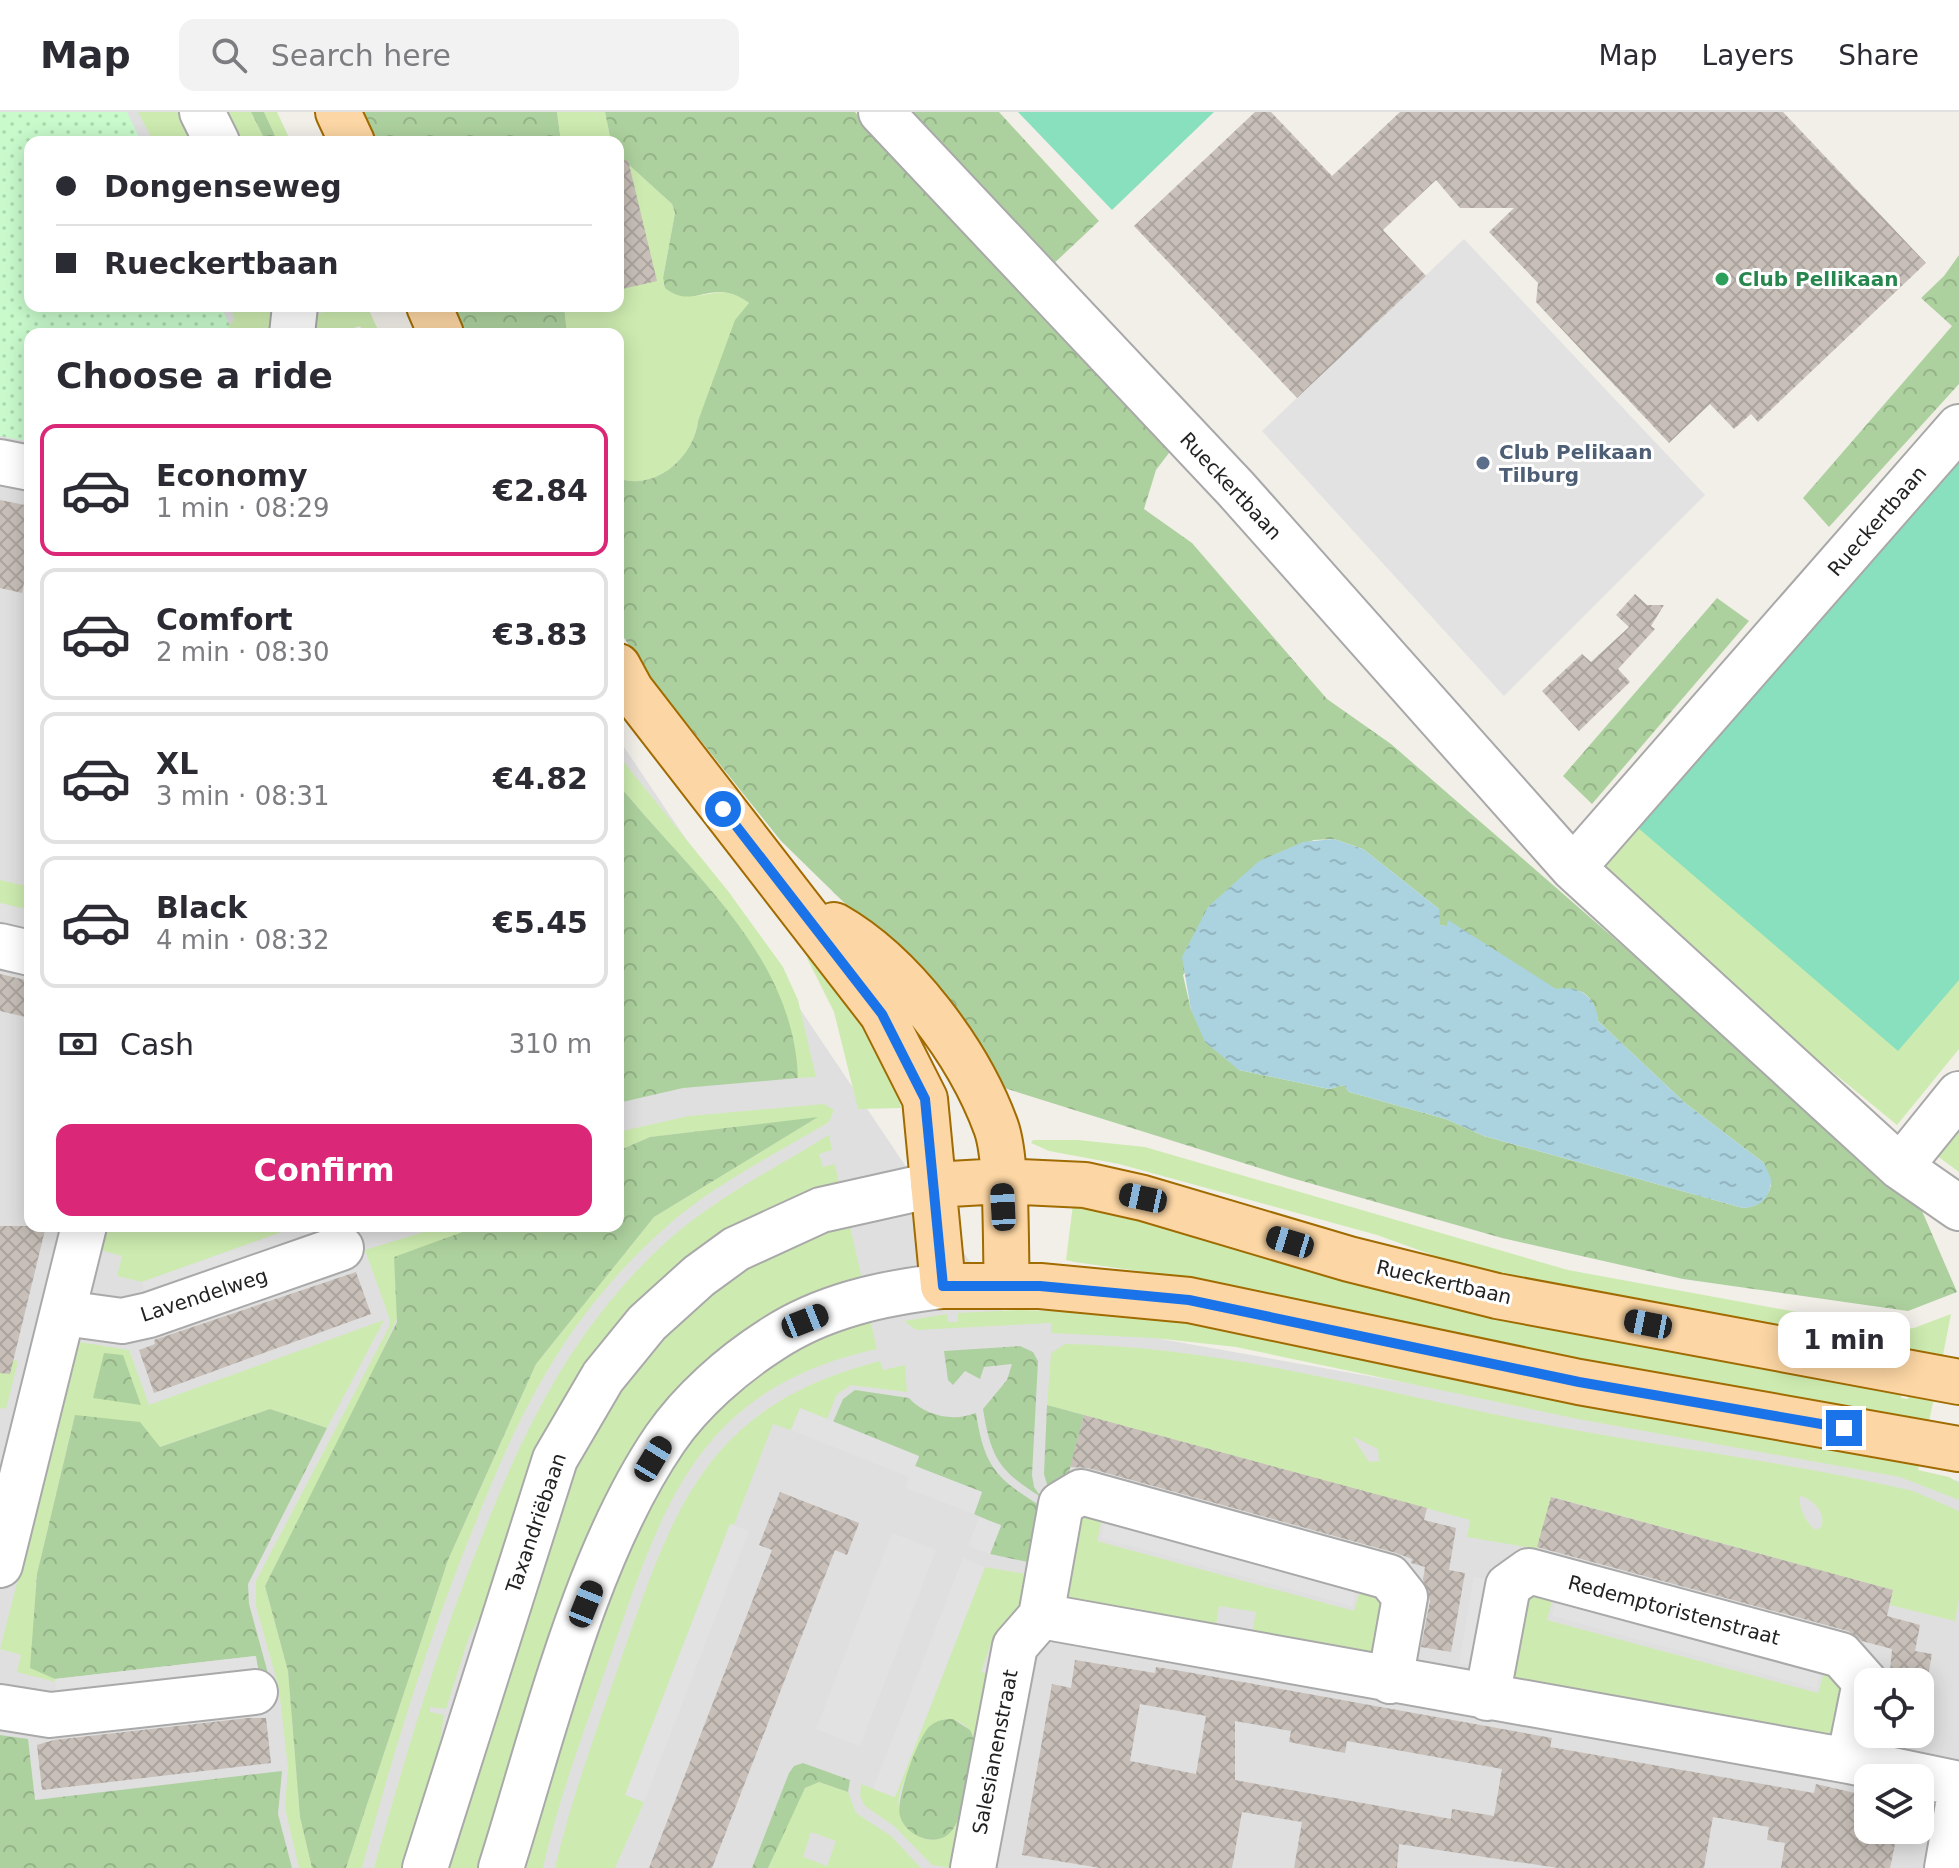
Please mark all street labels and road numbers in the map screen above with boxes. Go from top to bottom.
street label: Rueckertbaan [1175,427,1287,545]
street label: Rueckertbaan [1823,461,1931,581]
street label: Rueckertbaan [1374,1255,1514,1309]
street label: Lavendelweg [137,1263,271,1327]
street label: Taxandriëbaan [500,1450,571,1597]
street label: Redemptoristenstraat [1565,1570,1783,1650]
street label: Salesianenstraat [967,1667,1023,1837]

